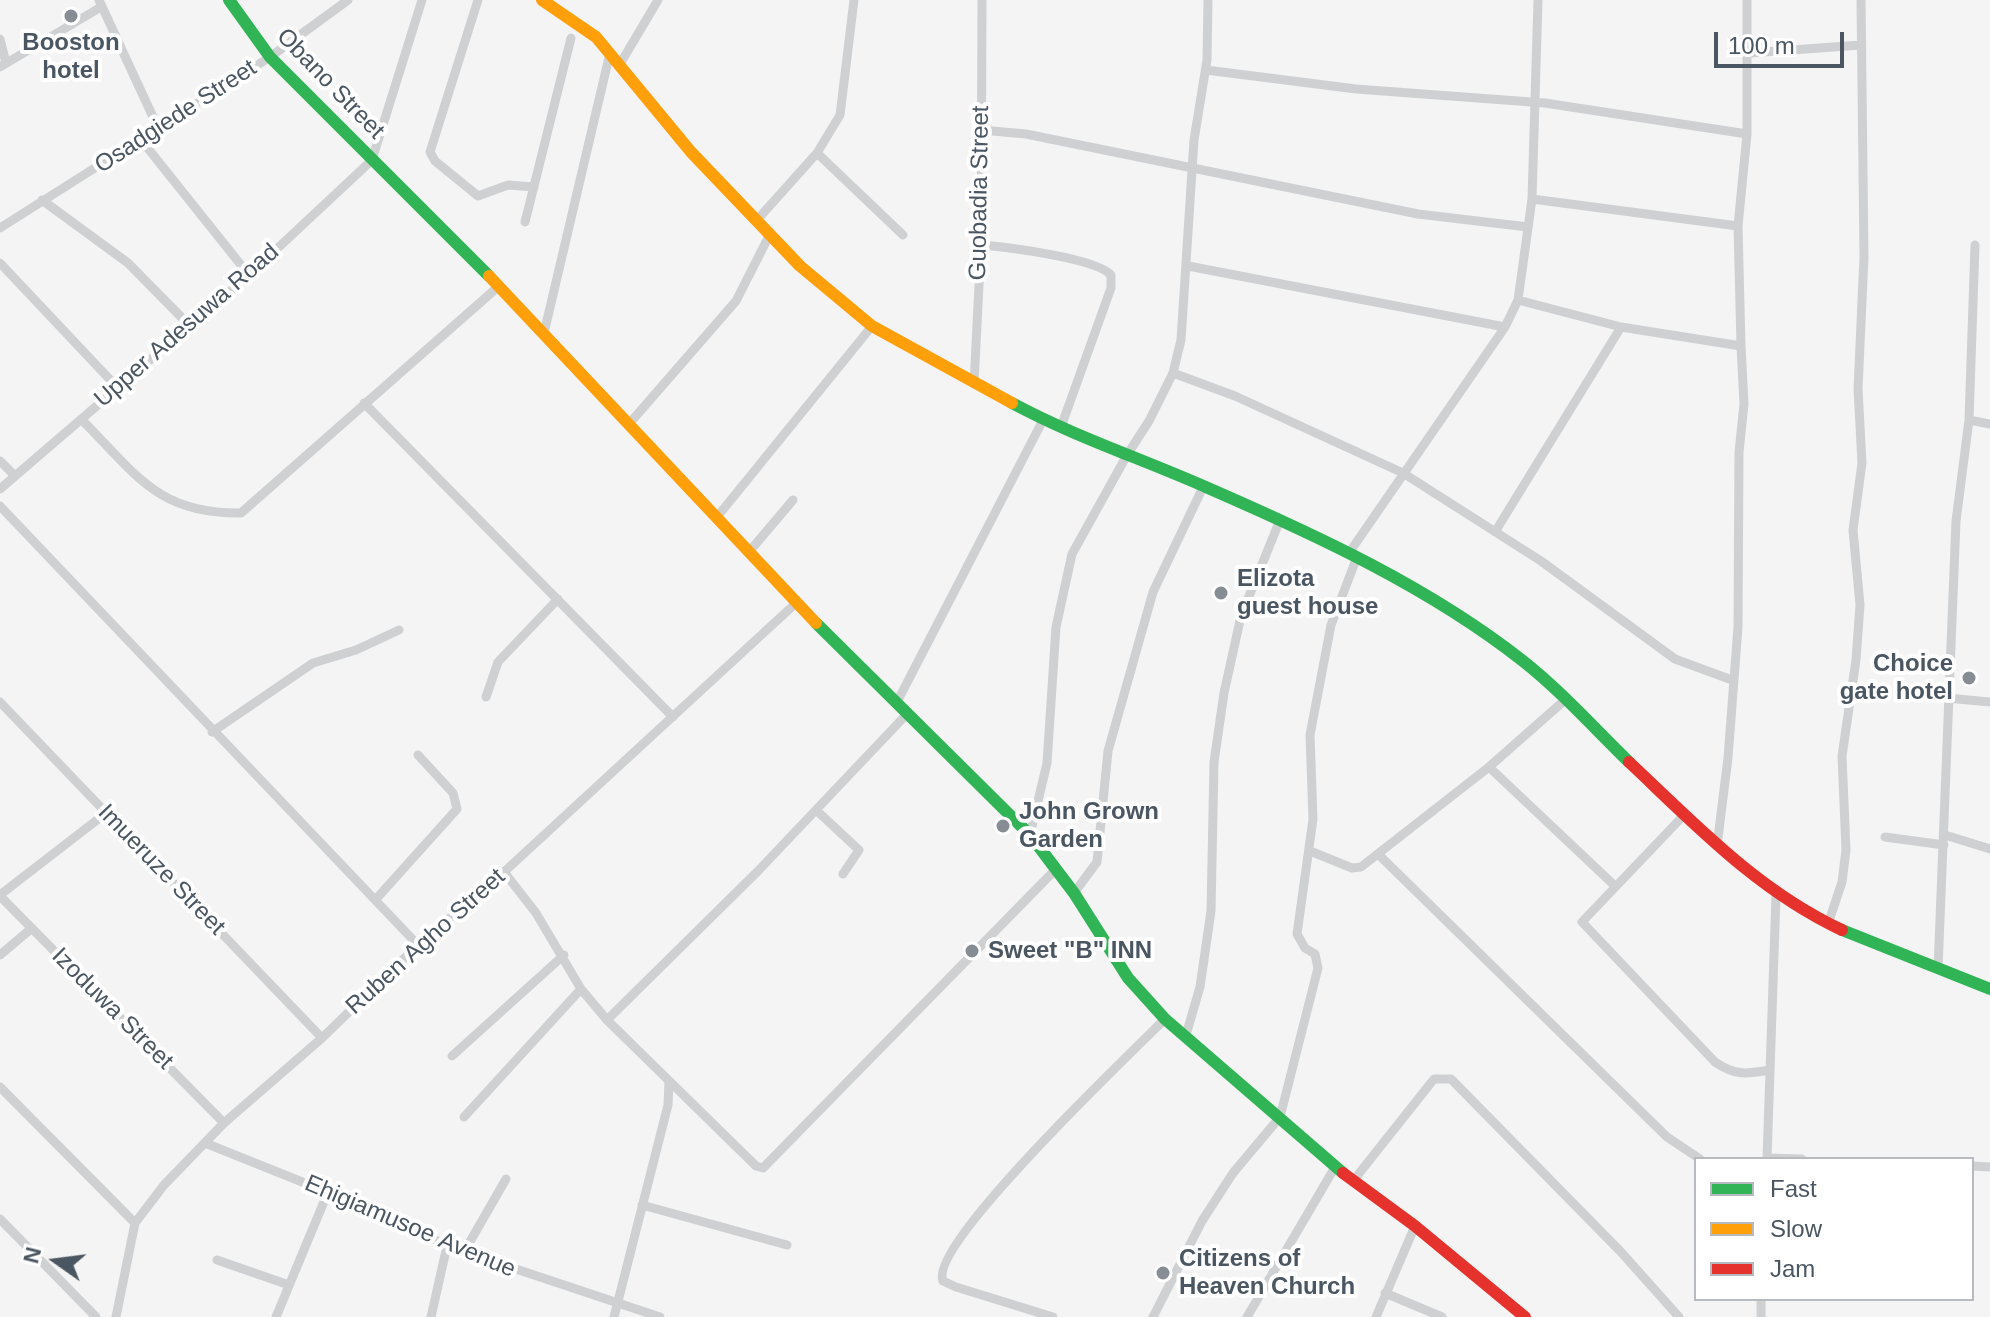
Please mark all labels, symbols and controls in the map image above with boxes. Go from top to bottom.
marker: Booston hotel [62,7,80,25]
scale bar [1718,16,1848,66]
street label: Obano Street [270,23,390,145]
place label: Booston hotel [22,29,120,85]
text: 100 m [1728,32,1795,59]
street label: Osadgiede Street [90,54,262,180]
street label: Guobadia Street [964,105,996,281]
street label: Upper Adesuwa Road [89,238,285,414]
place label: Elizota guest house [1237,565,1378,621]
marker: Elizota guest house [1212,584,1230,602]
place label: Choice gate hotel [1840,650,1953,706]
marker: Choice gate hotel [1960,669,1978,687]
place label: John Grown Garden [1019,798,1159,854]
street label: Imueruze Street [91,799,231,941]
marker: John Grown Garden [994,817,1012,835]
street label: Ruben Agho Street [341,863,511,1021]
place label: Sweet "B" INN [988,937,1152,965]
street label: Izoduwa Street [45,942,179,1076]
marker: Sweet "B" INN [963,942,981,960]
legend [1694,1157,1974,1301]
street label: Ehigiamusoe Avenue [300,1170,520,1284]
text: Fast [1770,1175,1817,1202]
text: Slow [1770,1215,1822,1242]
north arrow [16,1221,96,1301]
text: N [18,1244,46,1266]
place label: Citizens of Heaven Church [1179,1245,1355,1301]
text: Jam [1770,1255,1815,1282]
marker: Citizens of Heaven Church [1154,1264,1172,1282]

